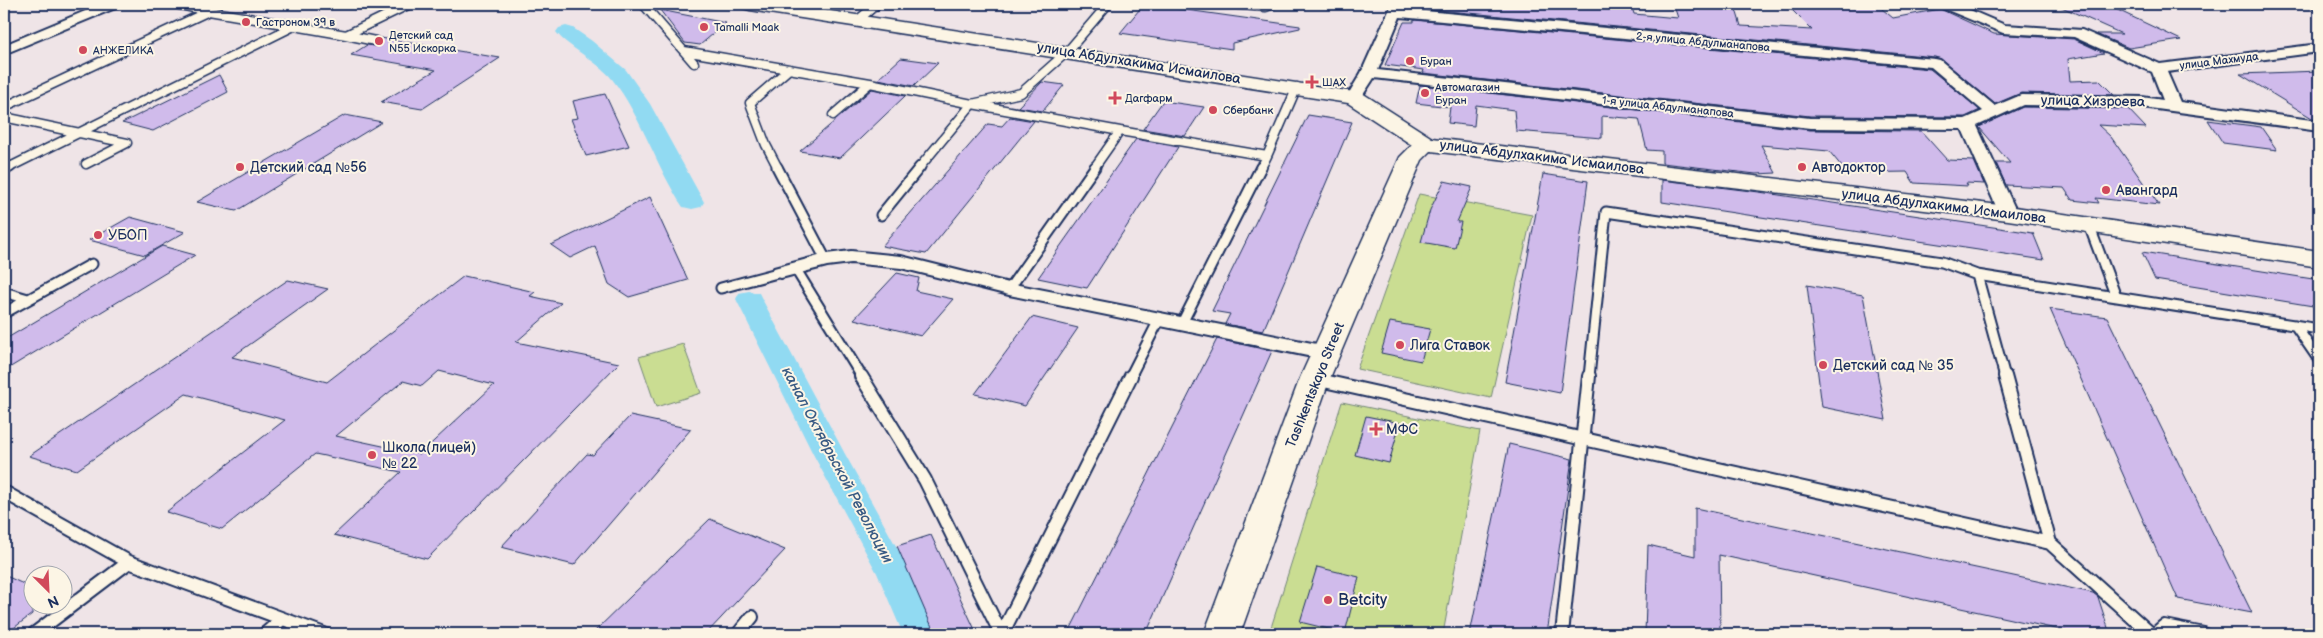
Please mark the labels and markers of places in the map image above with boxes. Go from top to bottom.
marker: Гастроном 39 в [240,16,252,28]
place label: Гастроном 39 в [256,16,335,29]
marker: Tamalli Maak [698,21,710,33]
place label: Tamalli Maak [714,21,779,34]
place label: Детский сад N55 Искорка [389,29,457,55]
marker: Детский сад N55 Искорка [373,35,385,47]
marker: АНЖЕЛИКА [77,44,89,56]
place label: АНЖЕЛИКА [92,44,154,57]
marker: Буран [1404,55,1416,67]
place label: Буран [1420,55,1452,68]
marker: ШАХ [1306,76,1318,88]
place label: ШАХ [1322,76,1346,89]
place label: Автомагазин Буран [1434,81,1500,107]
marker: Автомагазин Буран [1419,87,1431,99]
marker: Дагфарм [1109,92,1121,104]
place label: Дагфарм [1125,92,1172,105]
marker: Сбербанк [1207,104,1219,116]
place label: Сбербанк [1223,104,1274,117]
place label: Детский сад №56 [250,159,367,176]
place label: Автодоктор [1811,159,1886,176]
marker: Детский сад №56 [234,161,246,173]
marker: Автодоктор [1796,161,1808,173]
place label: Авангард [2115,182,2178,199]
marker: Авангард [2100,184,2112,196]
place label: УБОП [108,227,147,244]
marker: УБОП [92,229,104,241]
place label: Лига Ставок [1409,337,1491,354]
marker: Лига Ставок [1394,339,1406,351]
place label: Детский сад № 35 [1833,357,1954,374]
marker: Детский сад № 35 [1817,359,1829,371]
place label: МФС [1386,421,1419,438]
marker: МФС [1370,423,1382,435]
place label: Школа(лицей) № 22 [382,439,476,472]
marker: Школа(лицей) № 22 [366,449,378,461]
place label: Betcity [1338,591,1388,610]
marker: Betcity [1322,594,1334,606]

